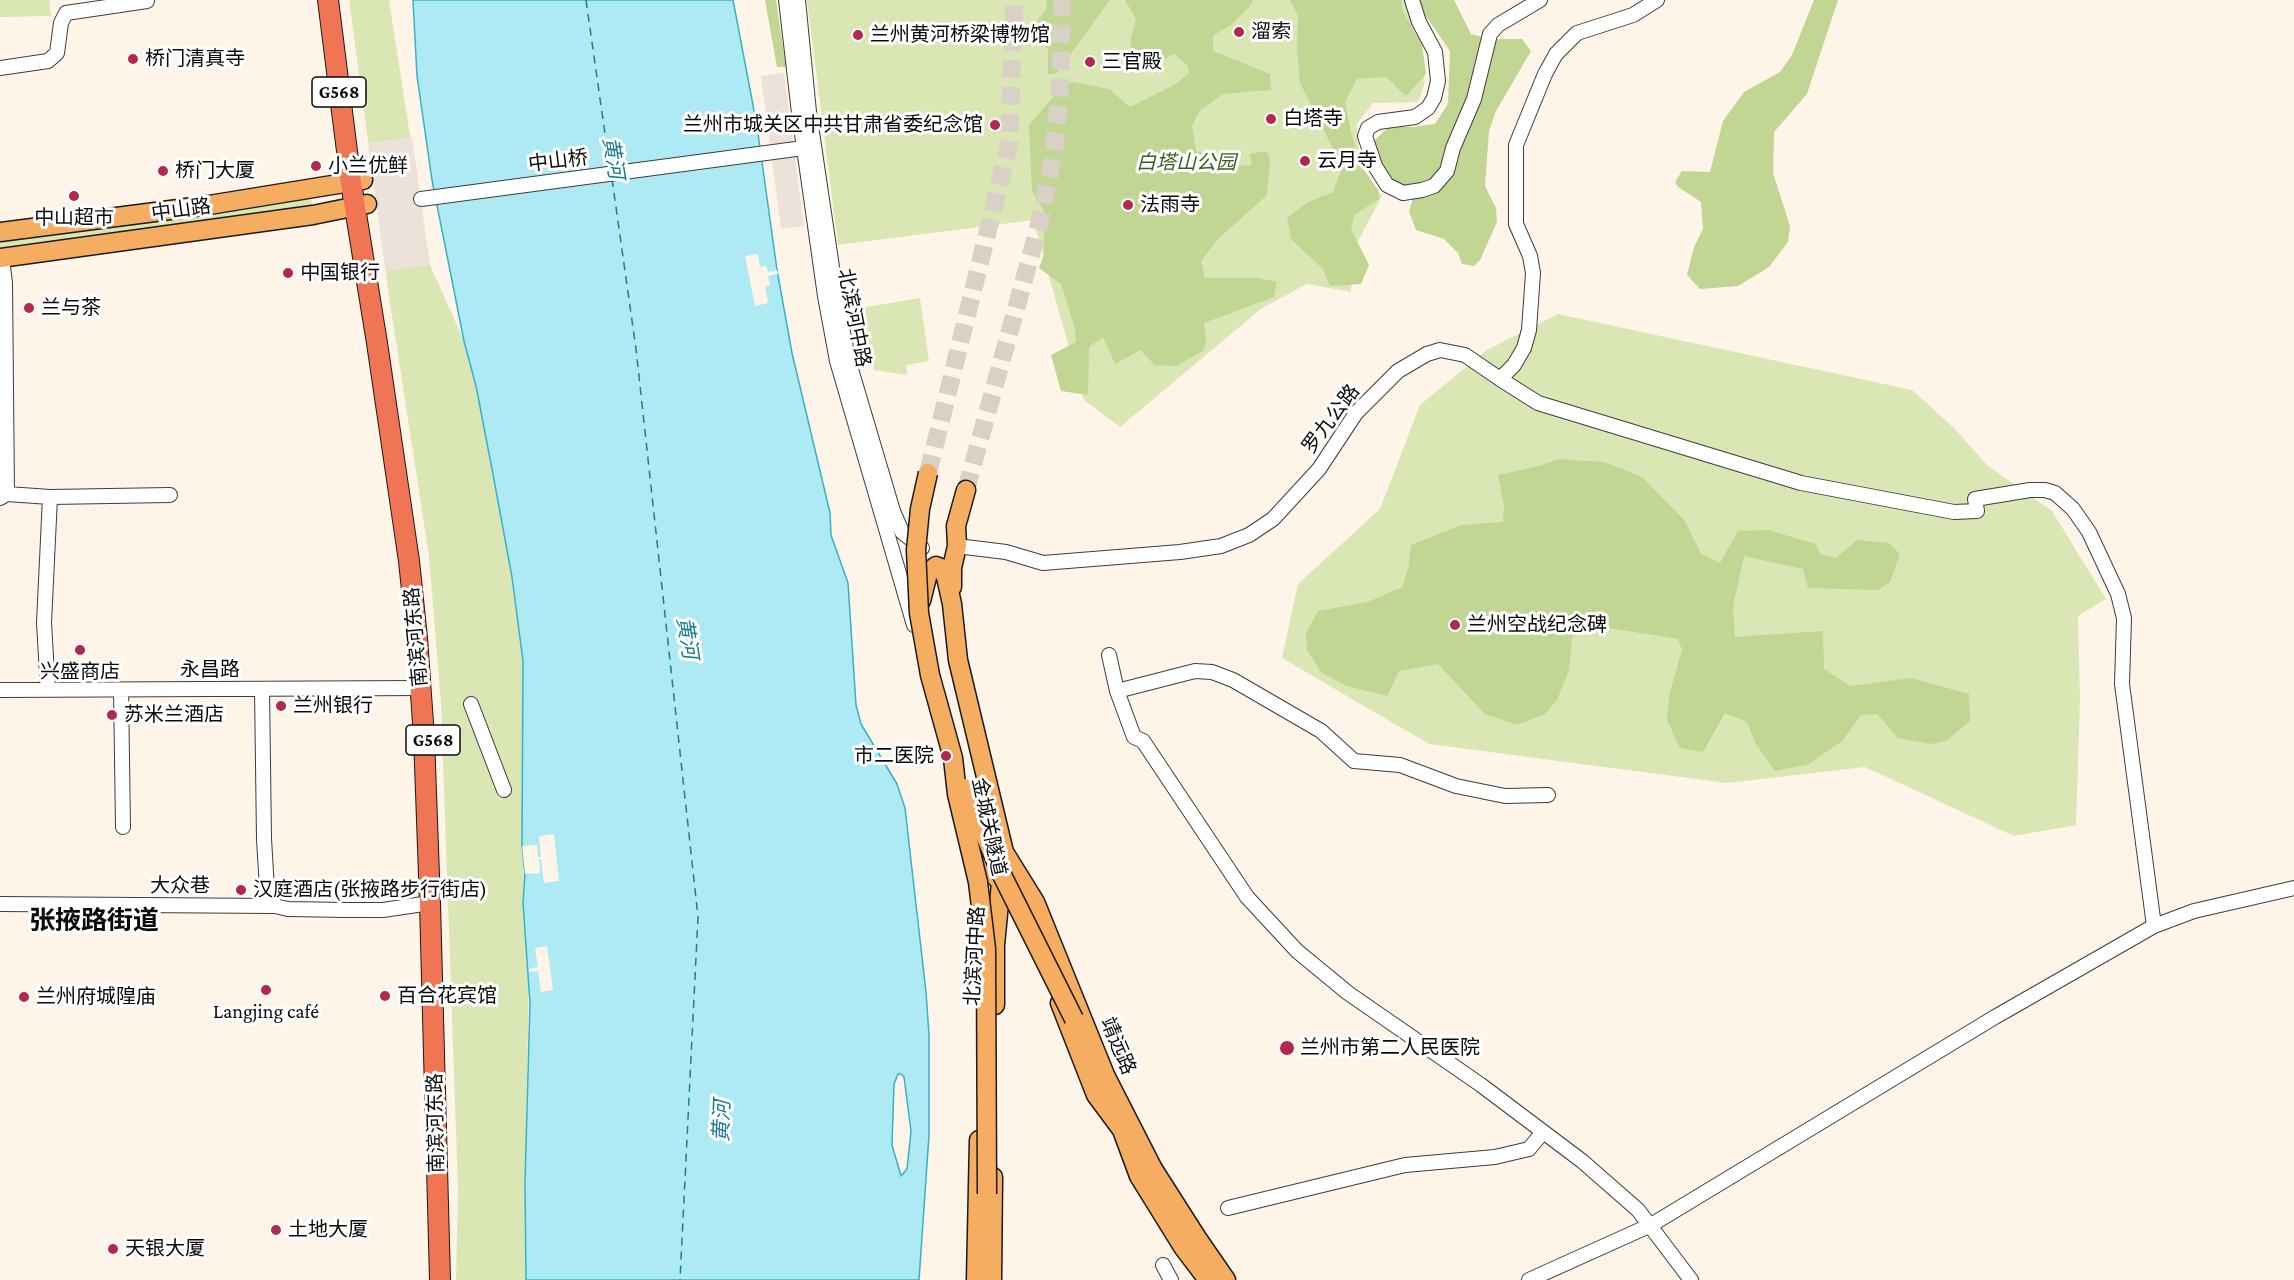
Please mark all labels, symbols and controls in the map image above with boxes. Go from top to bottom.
place label: 溜索 [1251,20,1291,44]
place label: 兰州黄河桥梁博物馆 [870,23,1050,47]
marker: 溜索 [1232,25,1246,39]
marker: 兰州黄河桥梁博物馆 [851,28,865,42]
place label: 桥门清真寺 [145,47,245,71]
place label: 三官殿 [1102,50,1162,74]
marker: 桥门清真寺 [126,52,140,66]
marker: 三官殿 [1083,55,1097,69]
road number: G568 [312,77,366,107]
place label: 白塔寺 [1283,107,1343,131]
marker: 白塔寺 [1264,112,1278,126]
place label: 兰州市城关区中共甘肃省委纪念馆 [683,113,983,137]
marker: 兰州市城关区中共甘肃省委纪念馆 [988,118,1002,132]
water label: 黄河 [597,135,629,181]
street label: 中山桥 [527,145,589,177]
place label: 云月寺 [1317,149,1377,173]
park label: 白塔山公园 [1136,151,1236,175]
place label: 小兰优鲜 [328,154,408,178]
marker: 云月寺 [1298,154,1312,168]
place label: 桥门大厦 [175,159,255,183]
marker: 小兰优鲜 [309,159,323,173]
marker: 桥门大厦 [156,164,170,178]
marker: 中山超市 [67,189,81,203]
place label: 法雨寺 [1140,193,1200,217]
street label: 中山路 [150,194,212,226]
marker: 法雨寺 [1121,198,1135,212]
place label: 中山超市 [34,206,114,230]
place label: 中国银行 [300,261,380,285]
marker: 中国银行 [281,266,295,280]
street label: 北滨河中路 [833,267,875,369]
place label: 兰与茶 [41,296,101,320]
marker: 兰与茶 [22,301,36,315]
street label: 罗九公路 [1297,380,1365,458]
street label: 南滨河东路 [400,586,432,688]
place label: 兰州空战纪念碑 [1467,613,1607,637]
water label: 黄河 [671,615,703,661]
marker: 兰州空战纪念碑 [1448,618,1462,632]
marker: 兴盛商店 [73,643,87,657]
street label: 永昌路 [180,658,240,682]
place label: 兴盛商店 [40,660,120,684]
place label: 兰州银行 [293,694,373,718]
marker: 兰州银行 [274,699,288,713]
place label: 苏米兰酒店 [124,703,224,727]
marker: 苏米兰酒店 [105,708,119,722]
road number: G568 [406,725,460,755]
place label: 市二医院 [854,744,934,768]
marker: 市二医院 [939,749,953,763]
street label: 金城关隧道 [967,776,1011,878]
street label: 大众巷 [150,874,210,898]
place label: 汉庭酒店(张掖路步行街店) [253,878,487,902]
marker: 汉庭酒店(张掖路步行街店) [234,883,248,897]
district label: 张掖路街道 [29,905,159,937]
street label: 北滨河中路 [960,905,990,1007]
marker: Langjing café [259,983,273,997]
place label: 百合花宾馆 [397,984,497,1008]
place label: 兰州府城隍庙 [36,985,156,1009]
marker: 百合花宾馆 [378,989,392,1003]
marker: 兰州府城隍庙 [17,990,31,1004]
place label: Langjing café [213,1000,319,1024]
street label: 靖远路 [1095,1014,1141,1078]
place label: 兰州市第二人民医院 [1300,1036,1480,1060]
marker: 兰州市第二人民医院 [1278,1039,1296,1057]
street label: 南滨河东路 [423,1073,449,1173]
water label: 黄河 [709,1100,735,1142]
place label: 土地大厦 [288,1218,368,1242]
marker: 土地大厦 [269,1223,283,1237]
place label: 天银大厦 [125,1237,205,1261]
marker: 天银大厦 [106,1242,120,1256]

